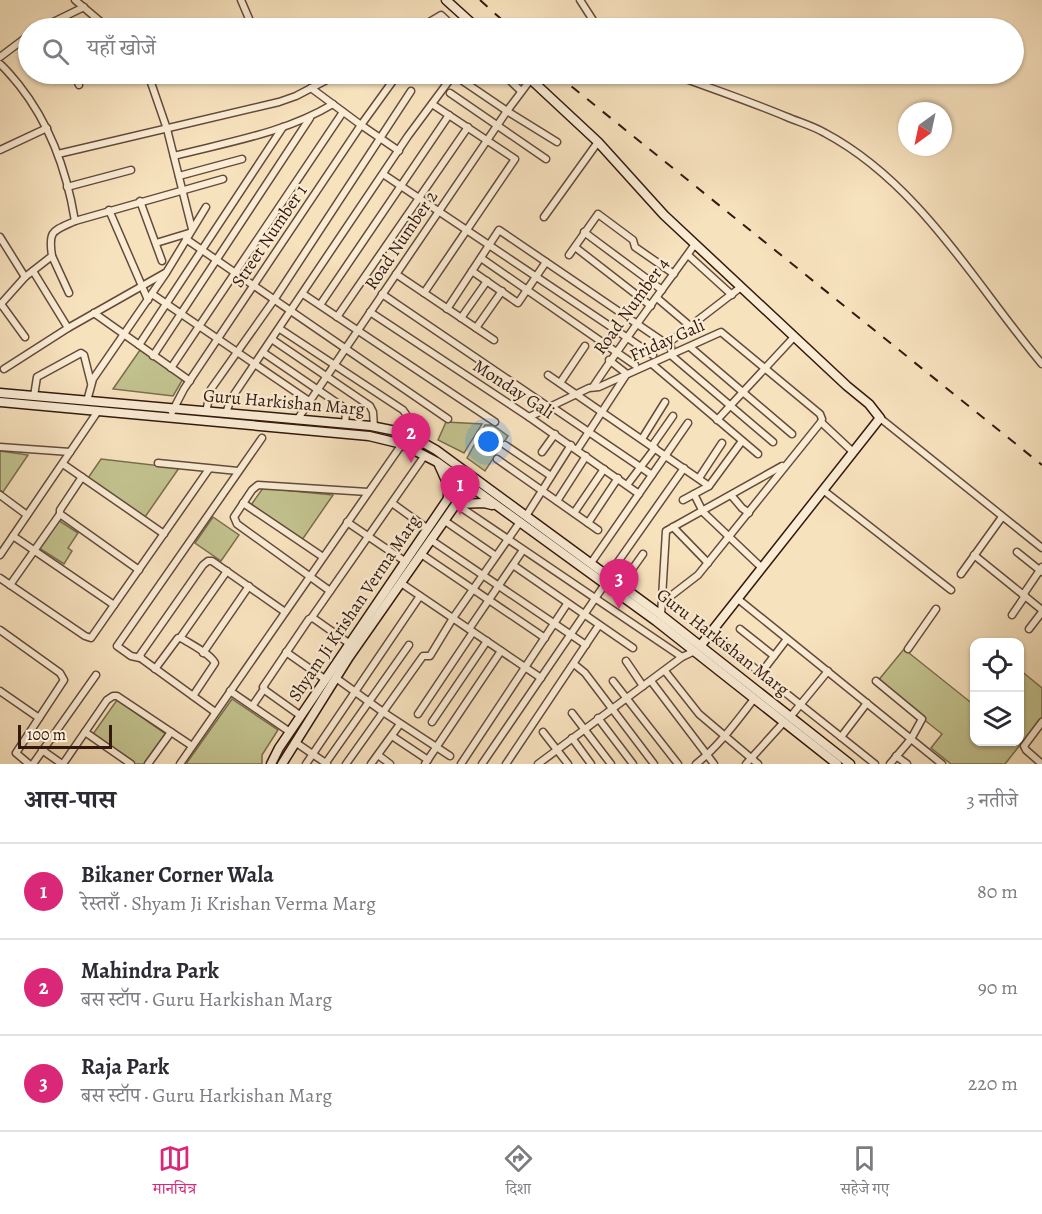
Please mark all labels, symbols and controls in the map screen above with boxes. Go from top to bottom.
search box [18,18,1024,84]
text: यहाँ खोजें [87,33,156,63]
icon: search [39,35,72,68]
north arrow [898,102,952,156]
street label: Street Number 1 [226,180,312,292]
street label: Road Number 2 [359,185,443,294]
street label: Road Number 4 [588,253,674,359]
street label: Friday Gali [626,313,708,367]
street label: Monday Gali [469,354,559,424]
street label: Guru Harkishan Marg [202,383,366,421]
pin: 2 [392,414,430,463]
your location [474,427,503,456]
pin: 1 [440,466,480,515]
street label: Shyam Ji Krishan Verma Marg [282,510,426,706]
pin: 3 [600,560,638,609]
street label: Guru Harkishan Marg [652,583,794,701]
map controls [970,638,1024,746]
button: locate [970,638,1024,692]
button: layers [970,692,1024,746]
scale bar [18,722,112,750]
text: 100 m [27,724,66,746]
text: आस-पास [24,782,116,817]
text: 3 नतीजे [966,787,1018,814]
text: Bikaner Corner Wala [81,860,274,890]
text: 1 [40,878,47,905]
text: 80 m [977,878,1018,905]
text: रेस्तराँ · Shyam Ji Krishan Verma Marg [81,890,376,917]
text: Mahindra Park [81,956,219,986]
text: 2 [39,974,48,1001]
text: 90 m [978,974,1018,1001]
text: बस स्टॉप · Guru Harkishan Marg [81,986,332,1013]
text: Raja Park [81,1052,169,1082]
text: 3 [39,1070,48,1097]
text: 220 m [968,1070,1018,1097]
text: बस स्टॉप · Guru Harkishan Marg [81,1082,332,1109]
tab: मानचित्र [153,1142,196,1204]
tab: दिशा [502,1142,535,1204]
tab: सहेजे गए [840,1142,889,1204]

